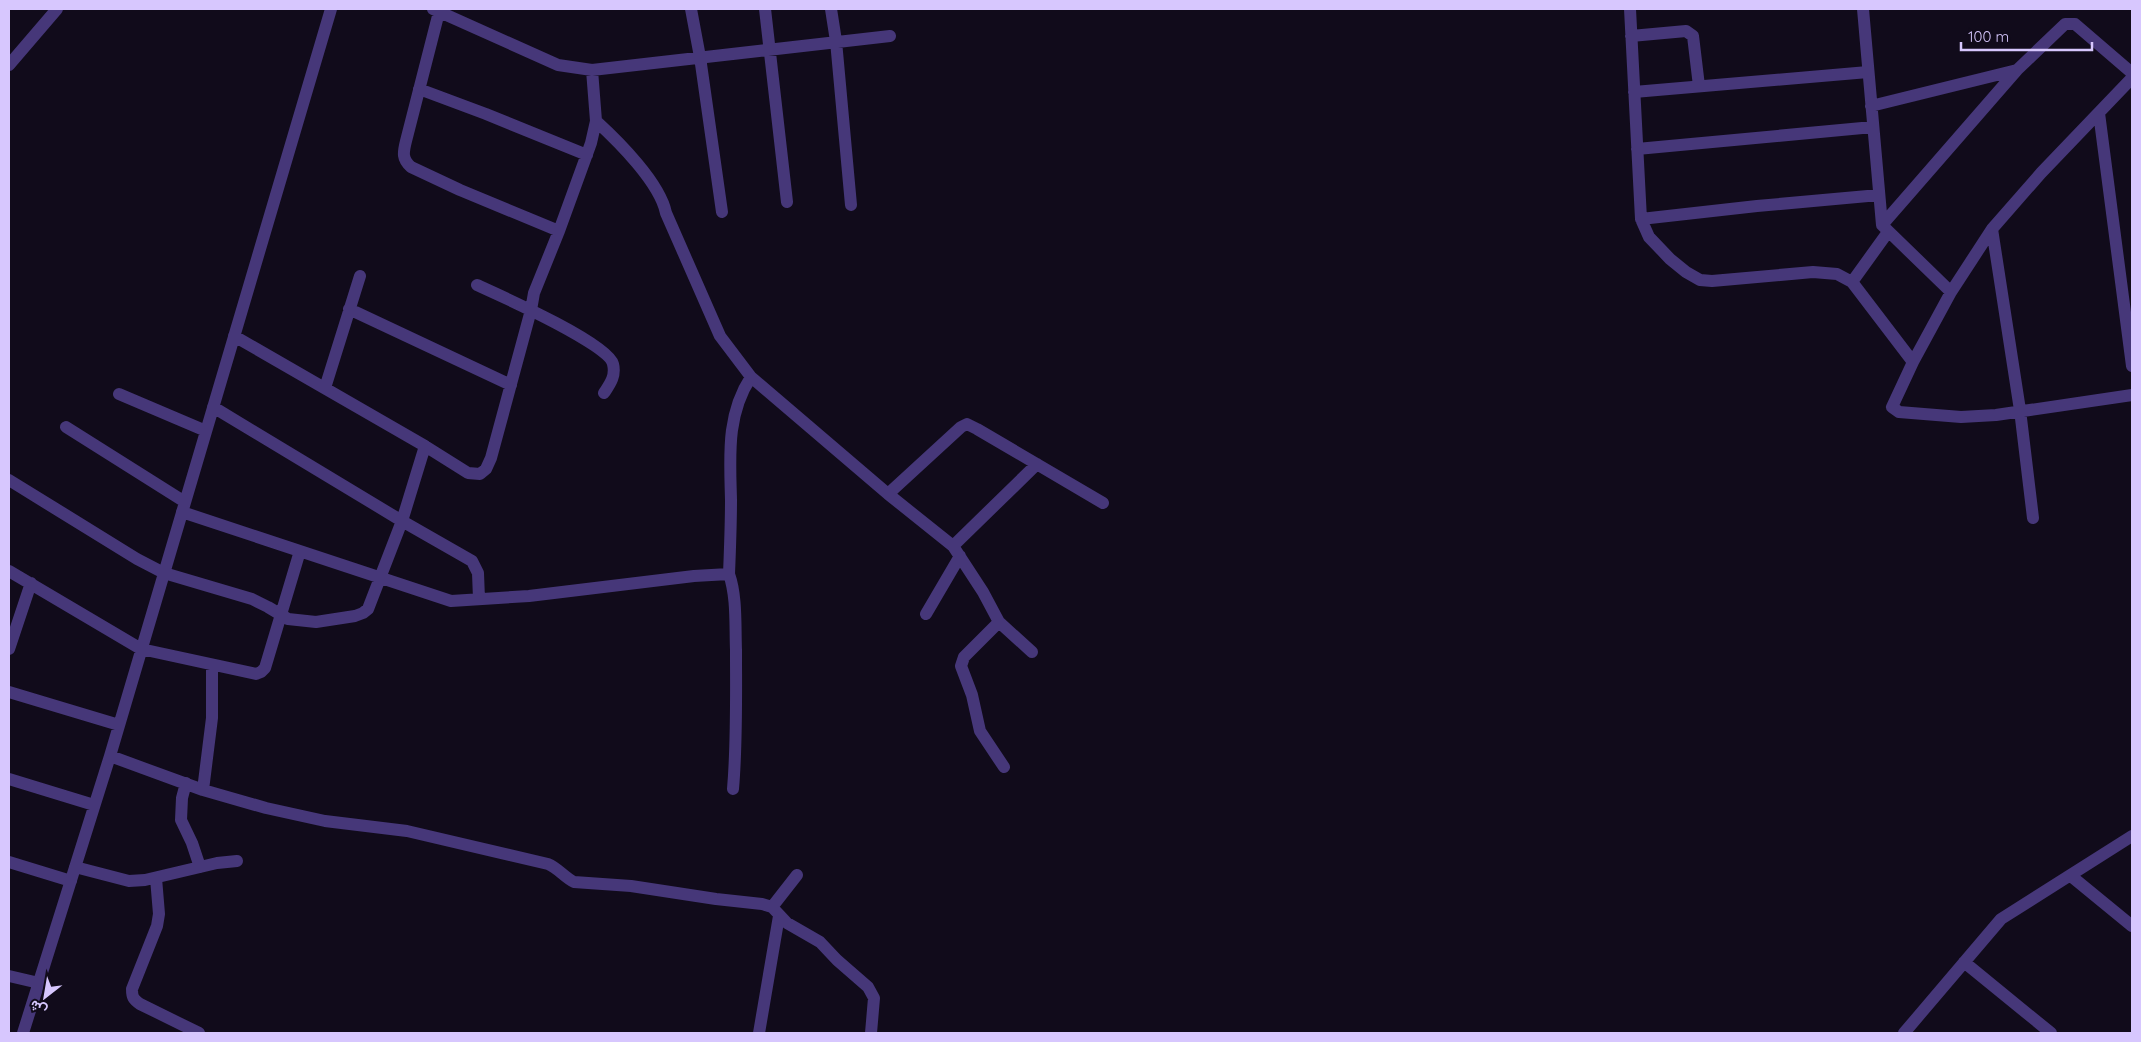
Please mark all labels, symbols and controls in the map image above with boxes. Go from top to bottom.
scale bar [1961,20,2092,52]
text: 100 m [1968,27,2009,46]
north arrow [20,972,70,1022]
text: ش [26,996,50,1020]

